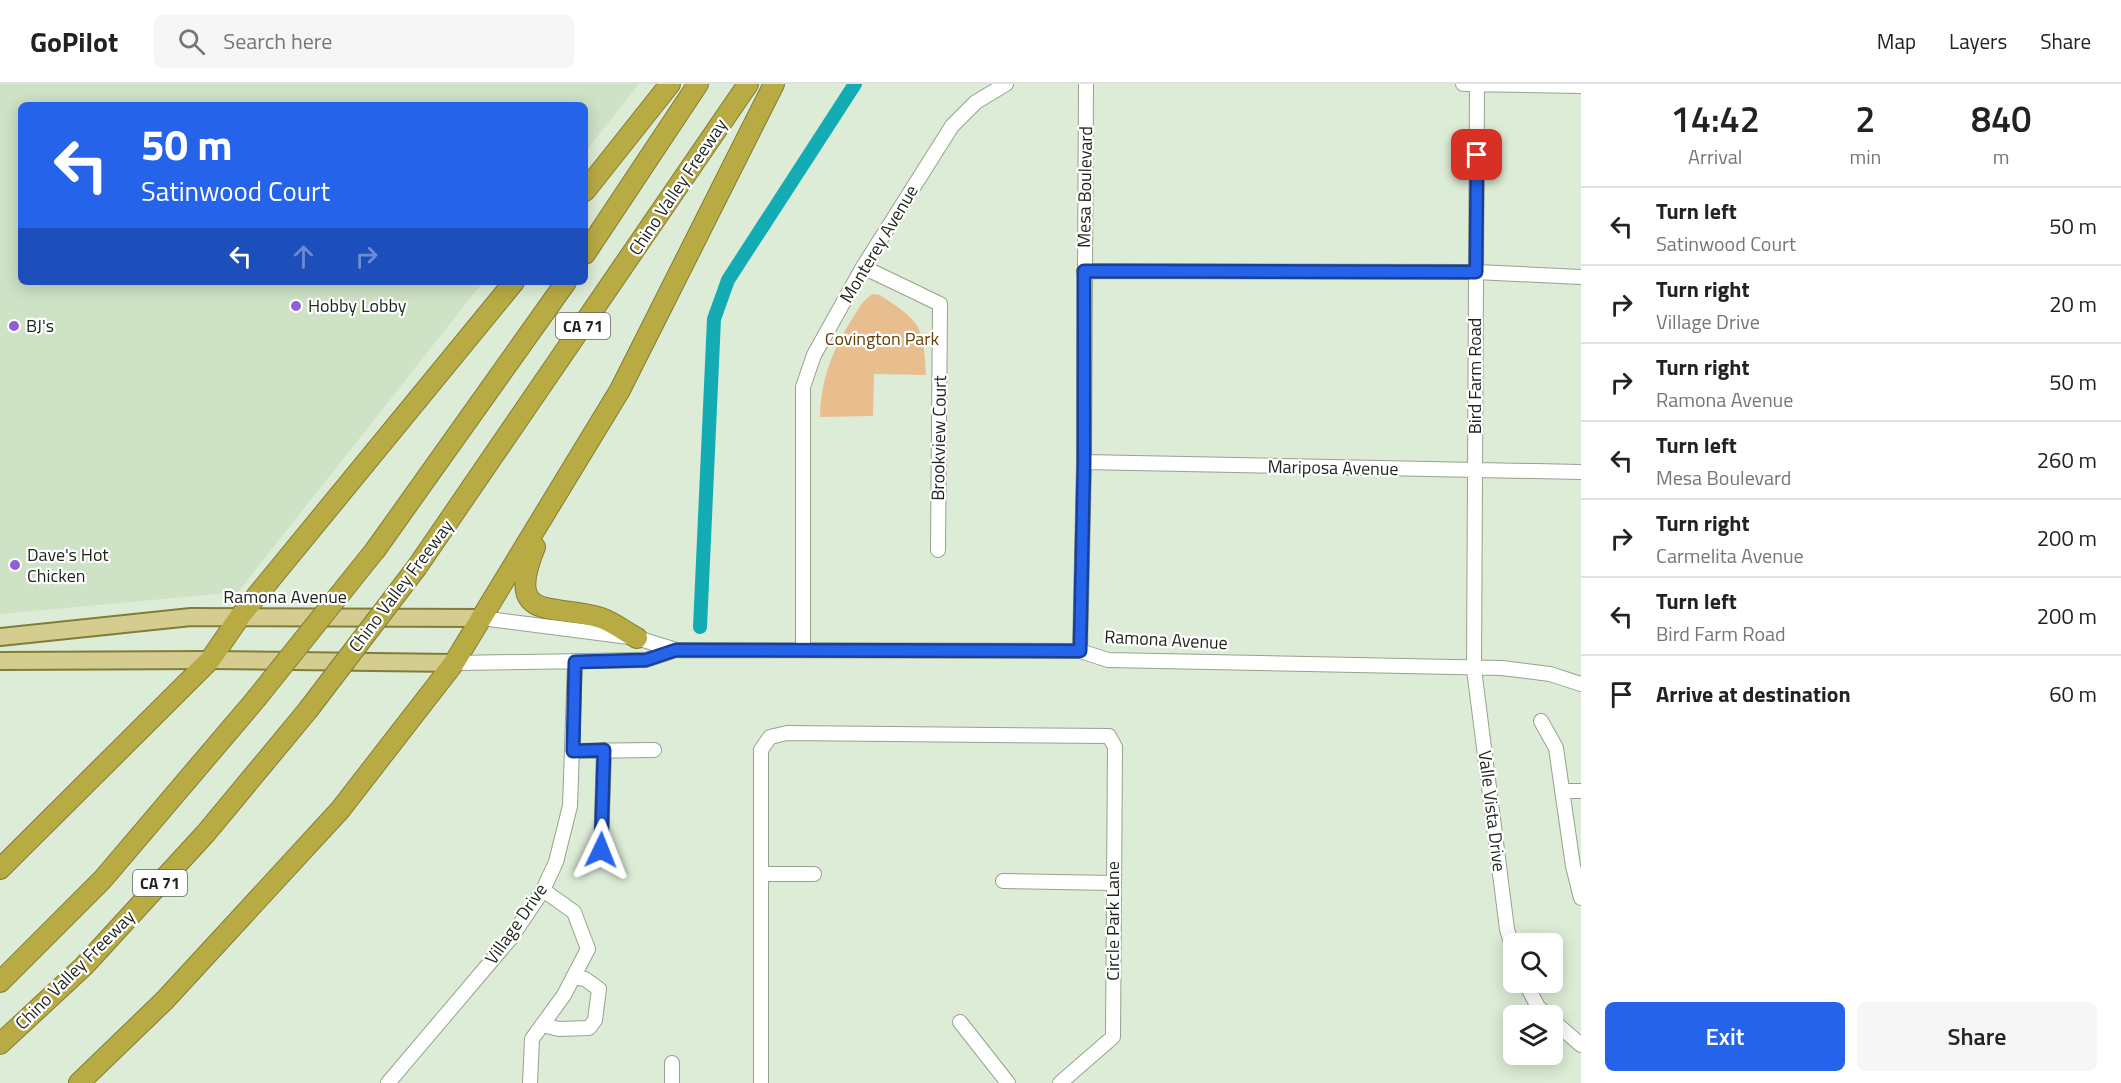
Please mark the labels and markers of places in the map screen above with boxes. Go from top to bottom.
pin [1451,129,1502,180]
place label: Hobby Lobby [308,292,407,319]
marker: Hobby Lobby [289,299,303,313]
place label: BJ's [26,312,54,339]
marker: BJ's [7,319,21,333]
place label: Dave's Hot Chicken [27,541,109,589]
marker: Dave's Hot Chicken [8,558,22,572]

